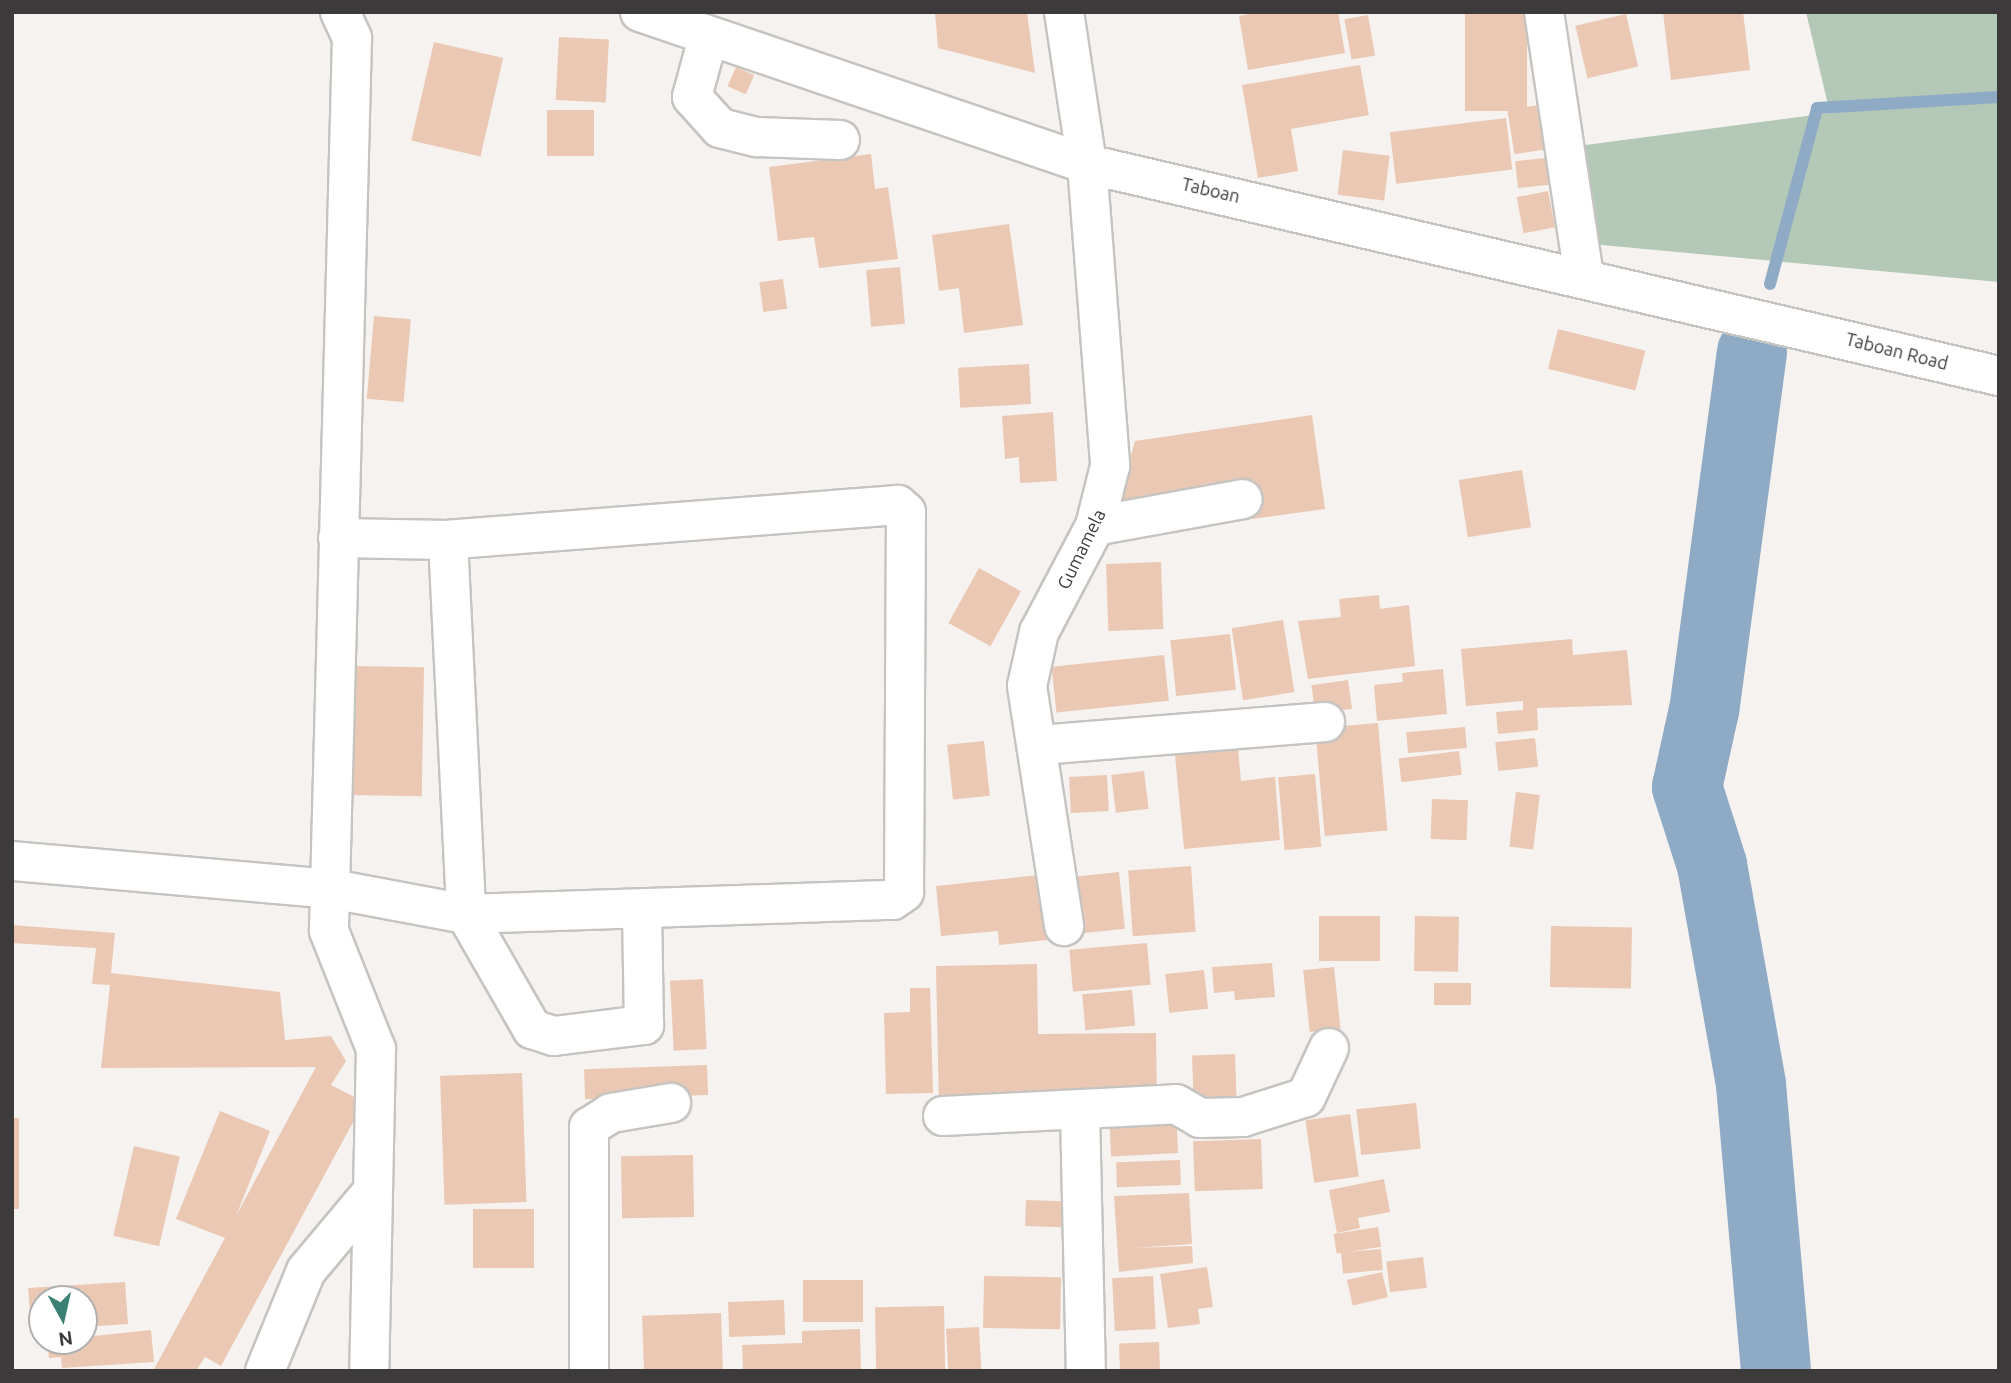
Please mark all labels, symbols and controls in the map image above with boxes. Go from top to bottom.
street label: Taboan [1180,173,1242,207]
street label: Taboan Road [1844,328,1950,374]
street label: Gumamela [1052,505,1110,593]
north arrow [28,1285,98,1355]
text: N [57,1327,74,1351]

